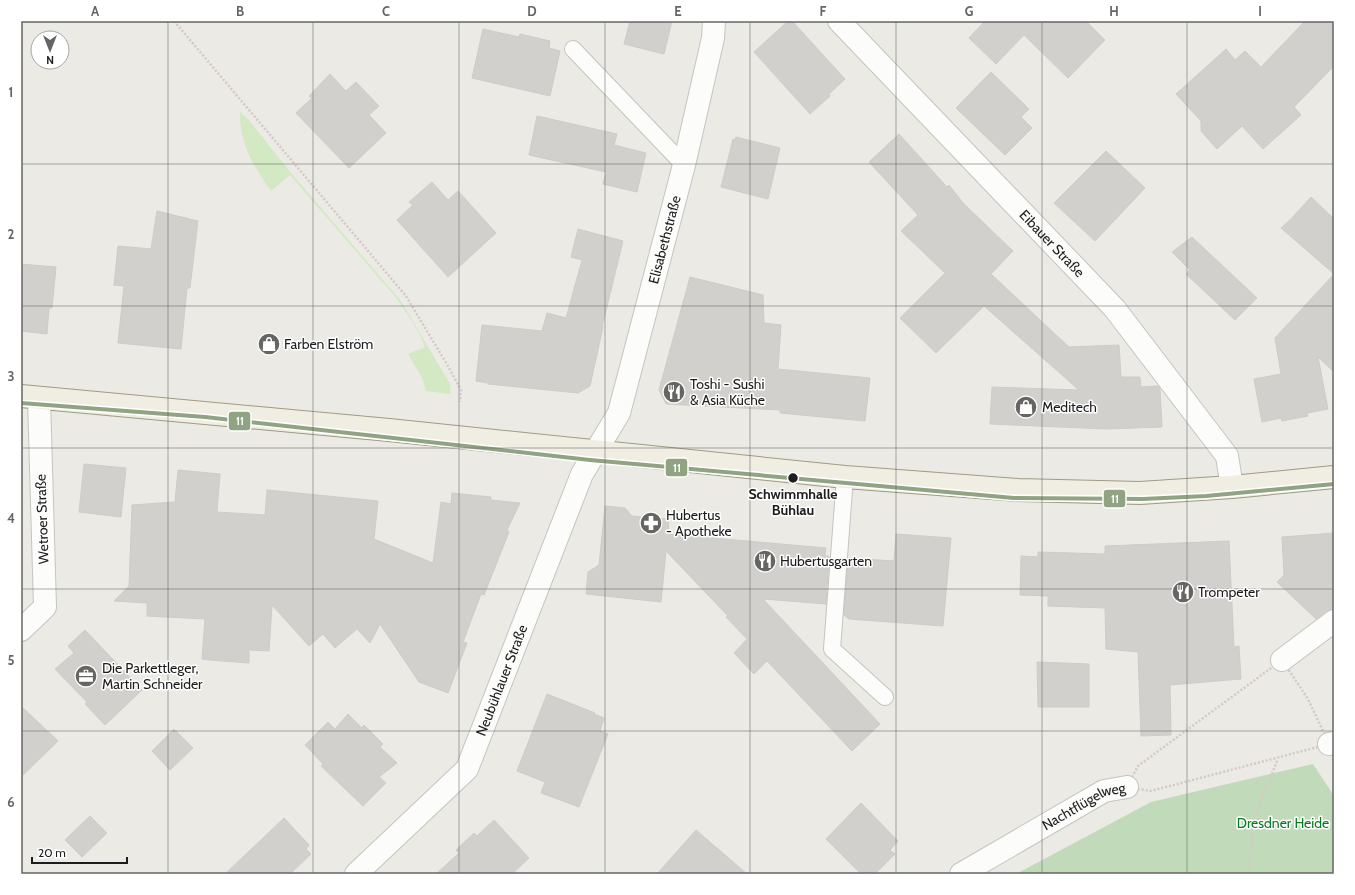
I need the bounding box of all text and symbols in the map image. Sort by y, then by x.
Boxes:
text: A [91,3,100,19]
text: B [236,3,244,19]
text: C [382,3,390,19]
text: D [527,3,537,19]
text: E [674,3,682,19]
text: F [820,3,827,19]
text: G [965,3,974,19]
text: H [1109,3,1119,19]
text: I [1258,3,1262,19]
north arrow [30,30,70,70]
text: N [46,53,54,67]
text: 1 [9,84,13,100]
street label: Elisabethstraße [644,194,685,286]
street label: Eibauer Straße [1016,206,1089,281]
text: 2 [8,226,15,242]
shop icon: Farben Elström [256,331,282,357]
place label: Farben Elström [284,335,373,353]
text: 3 [7,368,15,384]
place label: Toshi - Sushi & Asia Küche [690,375,765,409]
restaurant icon: Toshi - Sushi & Asia Küche [661,379,687,405]
shop icon: Meditech [1013,394,1039,420]
place label: Meditech [1042,398,1097,416]
line badge: 11 [228,411,251,431]
text: 11 [236,414,244,428]
line badge: 11 [665,458,688,477]
text: 11 [673,461,681,475]
marker: Schwimmhalle Bühlau [786,471,800,485]
street label: Wetroer Straße [31,474,53,564]
place label: Schwimmhalle Bühlau [748,485,838,519]
line badge: 11 [1103,489,1126,508]
text: 11 [1111,492,1119,506]
place label: Hubertus - Apotheke [666,506,732,540]
text: 4 [7,510,15,526]
pharmacy icon: Hubertus - Apotheke [638,510,664,536]
restaurant icon: Hubertusgarten [752,548,778,574]
place label: Hubertusgarten [780,552,872,570]
restaurant icon: Trompeter [1170,579,1196,605]
place label: Trompeter [1198,583,1260,601]
street label: Neubühlauer Straße [472,622,531,739]
text: 5 [8,652,15,668]
place label: Die Parkettleger, Martin Schneider [102,659,203,693]
office icon: Die Parkettleger, Martin Schneider [73,663,99,689]
street label: Nachtflügelweg [1039,778,1128,834]
text: 6 [7,794,15,810]
park label: Dresdner Heide [1237,814,1329,832]
scale bar [32,839,127,865]
text: 20 m [38,845,66,860]

